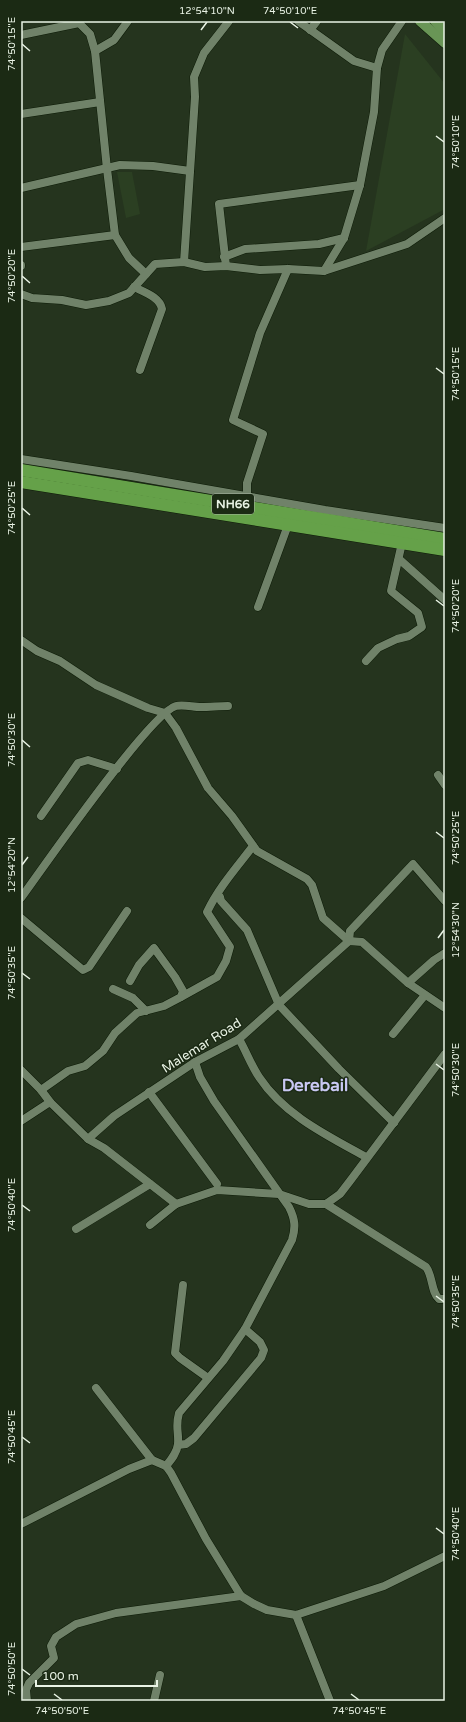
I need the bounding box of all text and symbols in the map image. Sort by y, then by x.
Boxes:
text: 12°54'10"N [179,5,235,17]
text: 74°50'10"E [263,5,317,17]
text: 74°50'15"E [6,17,18,71]
text: 74°50'10"E [450,115,462,169]
text: 74°50'20"E [6,249,18,303]
text: 74°50'15"E [450,347,462,401]
text: 74°50'25"E [6,481,18,535]
road number: NH66 [212,494,254,514]
text: 74°50'20"E [450,579,462,633]
text: 74°50'30"E [6,713,18,767]
text: 74°50'25"E [450,811,462,865]
text: 12°54'20"N [6,837,18,893]
text: 12°54'30"N [450,902,462,958]
text: 74°50'35"E [6,946,18,1000]
street label: Malemar Road [159,1015,244,1077]
text: 74°50'30"E [450,1043,462,1097]
district label: Derebail [282,1075,348,1096]
text: 74°50'40"E [6,1178,18,1232]
text: 74°50'35"E [450,1275,462,1329]
text: 74°50'45"E [6,1410,18,1464]
text: 74°50'40"E [450,1507,462,1561]
text: 74°50'50"E [6,1642,18,1696]
scale bar [36,1662,157,1688]
text: 100 m [42,1669,79,1683]
text: 74°50'50"E [35,1705,89,1717]
text: 74°50'45"E [332,1705,386,1717]

